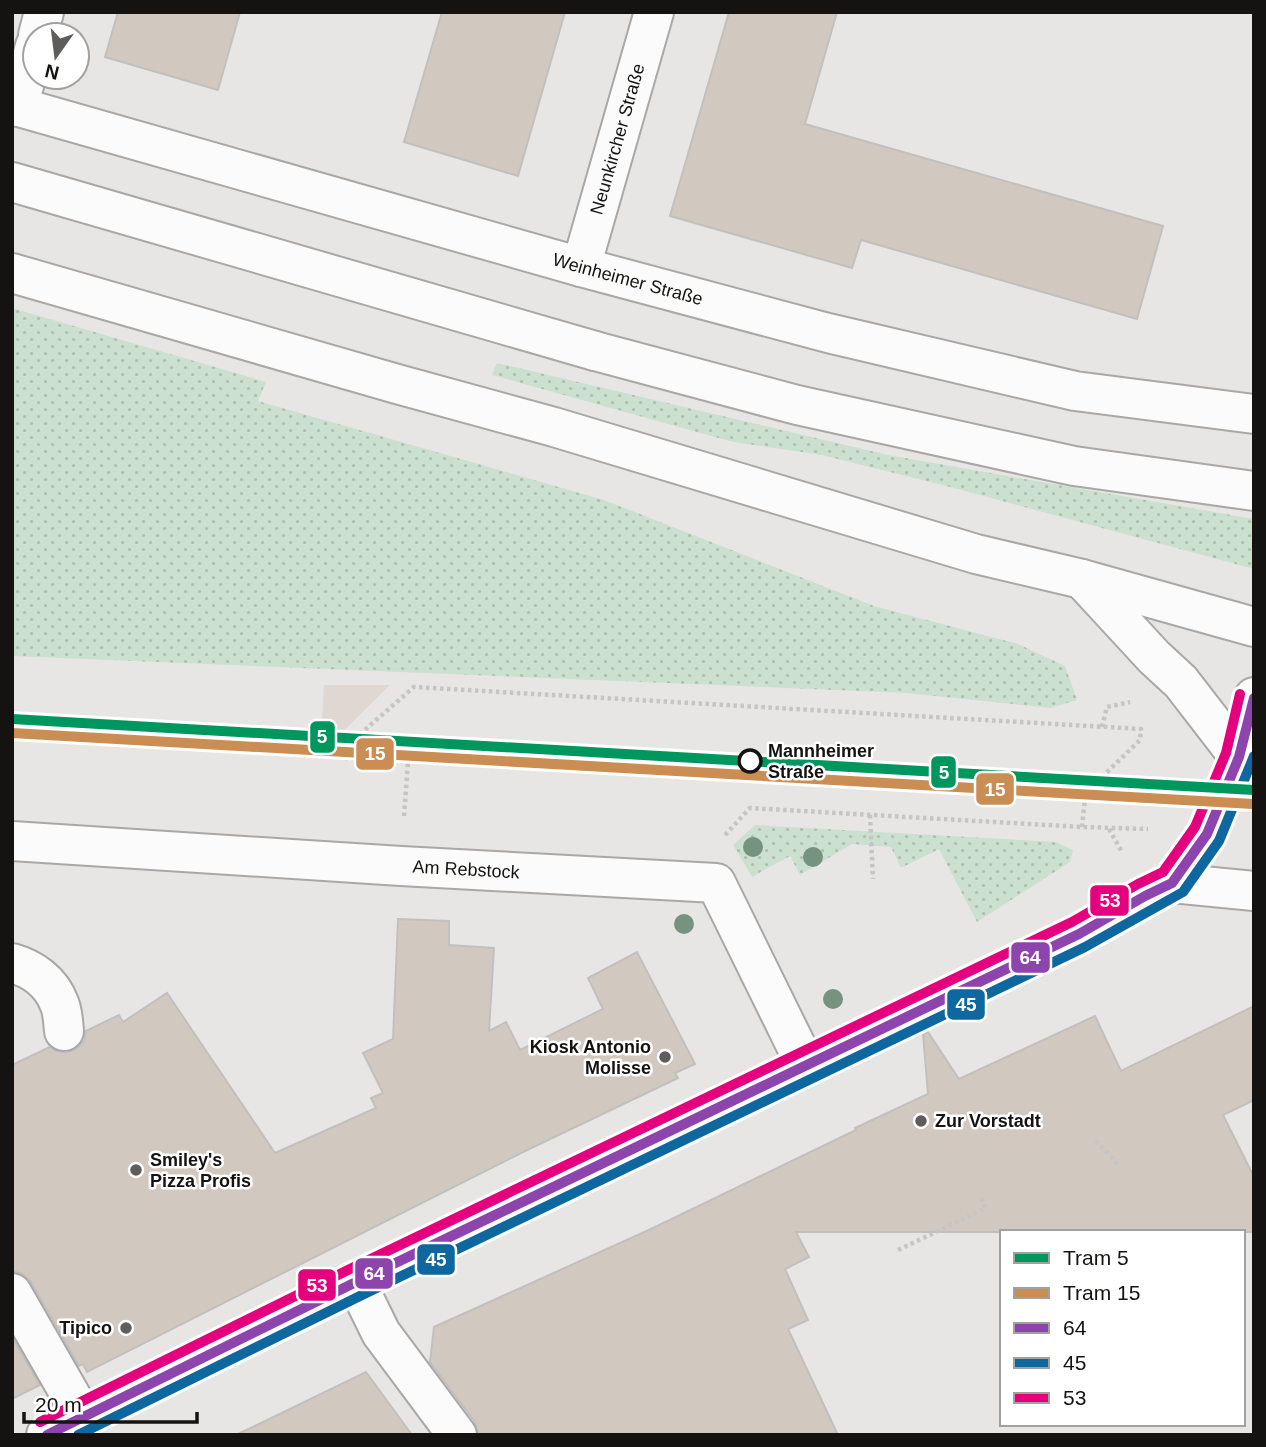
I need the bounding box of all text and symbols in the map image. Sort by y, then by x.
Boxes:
north arrow [21,21,91,91]
text: N [43,60,61,84]
street label: Neunkircher Straße [587,61,649,217]
street label: Weinheimer Straße [550,249,705,309]
line badge: 5 [309,720,336,754]
text: 5 [317,726,328,747]
line badge: 15 [355,737,395,771]
place label: Mannheimer Straße [768,741,874,782]
text: 15 [364,743,386,764]
marker: Mannheimer Straße [738,749,762,773]
line badge: 5 [930,755,957,789]
text: 5 [939,762,950,783]
line badge: 15 [975,772,1015,806]
text: 15 [984,779,1006,800]
street label: Am Rebstock [412,857,521,882]
line badge: 53 [1089,884,1130,917]
text: 53 [1099,890,1121,911]
line badge: 64 [1010,941,1051,974]
text: 64 [1019,947,1041,968]
line badge: 45 [946,988,986,1021]
text: 45 [955,994,977,1015]
place label: Kiosk Antonio Molisse [530,1037,651,1078]
marker: Kiosk Antonio Molisse [657,1049,673,1065]
place label: Zur Vorstadt [935,1111,1041,1131]
marker: Zur Vorstadt [913,1113,929,1129]
place label: Smiley's Pizza Profis [150,1150,251,1191]
marker: Smiley's Pizza Profis [128,1162,144,1178]
legend [1000,1230,1245,1426]
line badge: 45 [416,1243,456,1276]
text: Tram 5 [1063,1246,1129,1269]
text: 45 [425,1249,447,1270]
line badge: 64 [354,1257,394,1290]
text: 64 [363,1263,385,1284]
line badge: 53 [297,1268,337,1302]
text: 53 [306,1275,328,1296]
text: Tram 15 [1063,1281,1140,1304]
text: 64 [1063,1316,1087,1339]
place label: Tipico [59,1318,112,1338]
marker: Tipico [118,1320,134,1336]
text: 45 [1063,1351,1086,1374]
scale bar [24,1380,198,1424]
text: 53 [1063,1386,1086,1409]
text: 20 m [35,1393,82,1416]

